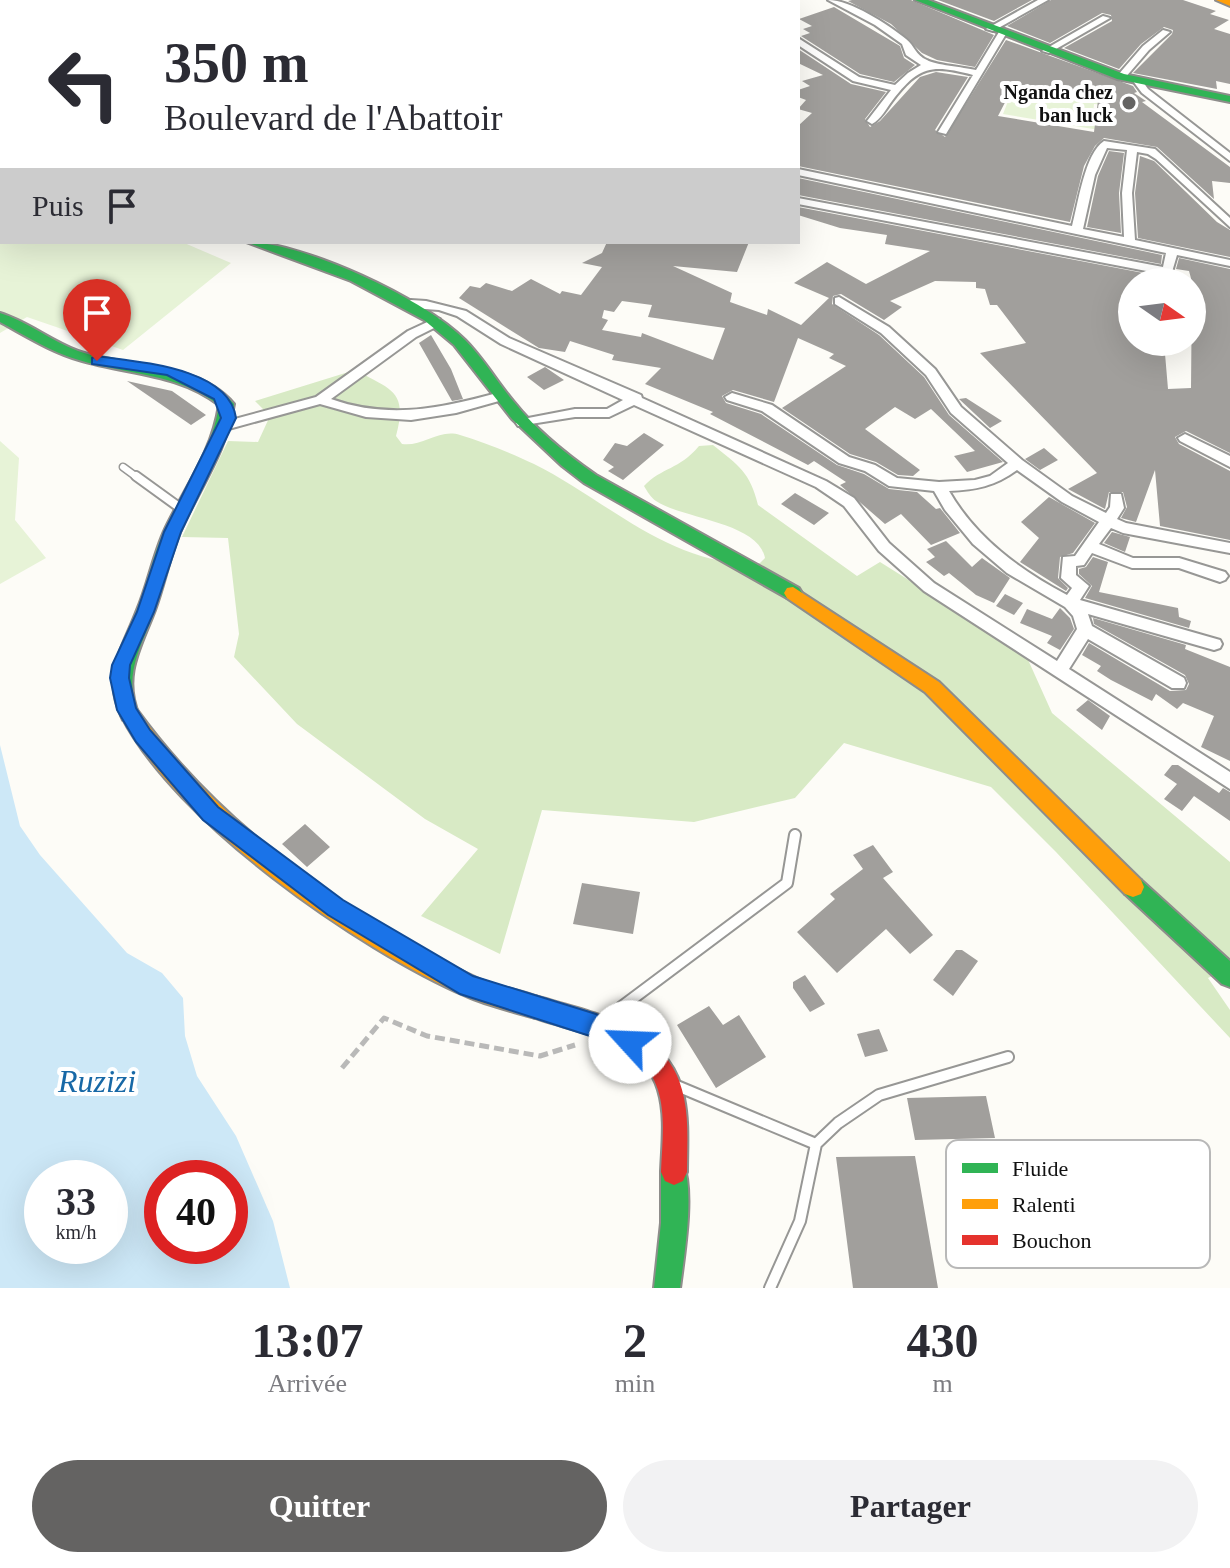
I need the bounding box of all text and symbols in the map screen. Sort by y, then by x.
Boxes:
icon: left [32,32,136,136]
text: 350 m [164,32,309,94]
place label: Nganda chez ban luck [1004,81,1114,126]
marker: Nganda chez ban luck [1120,94,1138,112]
text: Boulevard de l'Abattoir [164,98,502,138]
icon: arrive [100,184,144,228]
text: Puis [32,189,84,222]
north arrow [1118,268,1206,356]
map controls [1118,268,1206,356]
pin [63,279,131,361]
icon: arrive [75,291,119,335]
position arrow [588,1000,672,1084]
water label: Ruzizi [57,1063,136,1099]
legend [946,1140,1210,1268]
text: Fluide [1012,1156,1068,1181]
speed limit sign: 40 [144,1160,248,1264]
text: 33 [56,1179,96,1224]
text: Ralenti [1012,1192,1076,1217]
text: km/h [55,1221,97,1243]
text: Bouchon [1012,1228,1091,1253]
text: 13:07 [251,1314,363,1367]
text: 2 [623,1314,647,1367]
text: 430 [907,1314,979,1367]
text: Arrivée [268,1369,347,1398]
text: min [615,1369,655,1398]
text: m [932,1369,953,1398]
button: Quitter [32,1460,607,1552]
button: Partager [623,1460,1198,1552]

